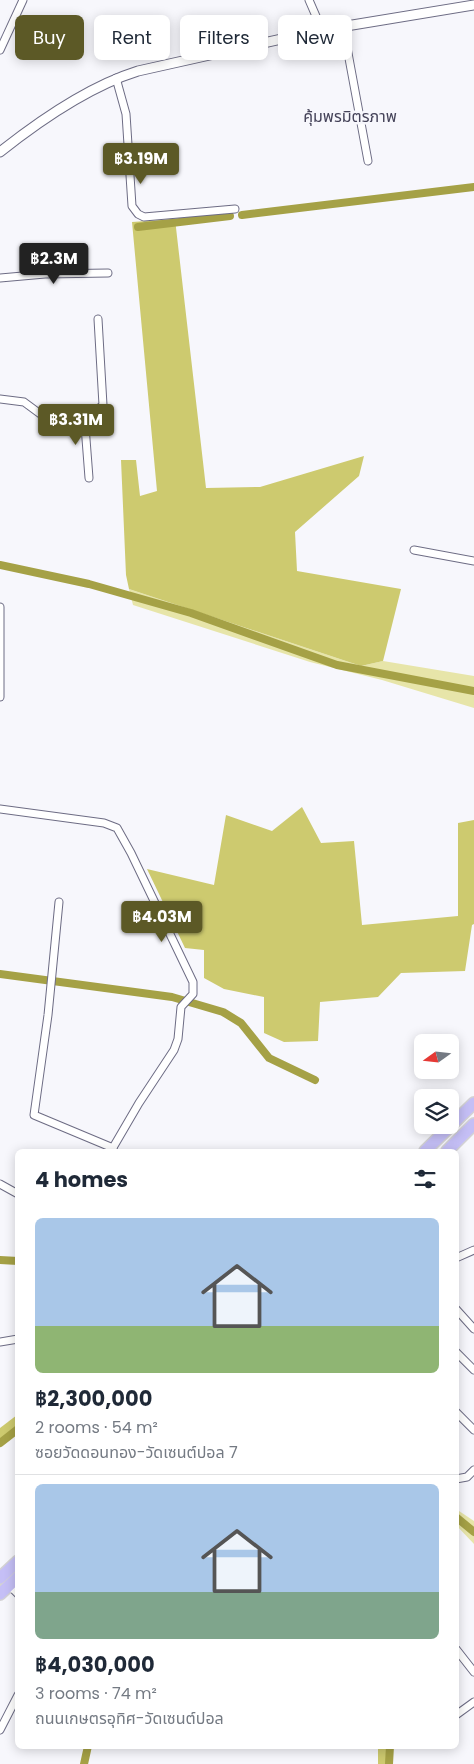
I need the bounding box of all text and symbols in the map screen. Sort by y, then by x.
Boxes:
chip: Buy [15,15,84,60]
chip: Rent [94,15,170,60]
chip: Filters [180,15,268,60]
chip: New [278,15,352,60]
district label: คุ้มพรมิตรภาพ [303,105,397,128]
pin: ฿3.19M [100,142,182,185]
text: ฿3.19M [114,147,168,170]
pin: ฿2.3M [19,242,89,285]
text: ฿2.3M [30,247,78,270]
pin: ฿3.31M [35,404,117,446]
text: ฿3.31M [49,408,103,431]
pin: ฿4.03M [121,900,203,943]
text: ฿4.03M [132,905,192,928]
north arrow [414,1034,459,1079]
map controls [414,1034,459,1134]
button: layers [414,1089,459,1134]
text: 4 homes [35,1165,128,1194]
icon: filters [411,1165,439,1193]
icon: home [192,1251,282,1341]
text: ฿2,300,000 [35,1384,152,1413]
text: 2 rooms · 54 m² [35,1416,158,1439]
text: ซอยวัดดอนทอง-วัดเซนต์ปอล 7 [35,1441,238,1464]
icon: home [192,1516,282,1606]
text: ฿4,030,000 [35,1650,155,1679]
text: 3 rooms · 74 m² [35,1682,157,1705]
text: ถนนเกษตรอุทิศ-วัดเซนต์ปอล [35,1707,224,1730]

